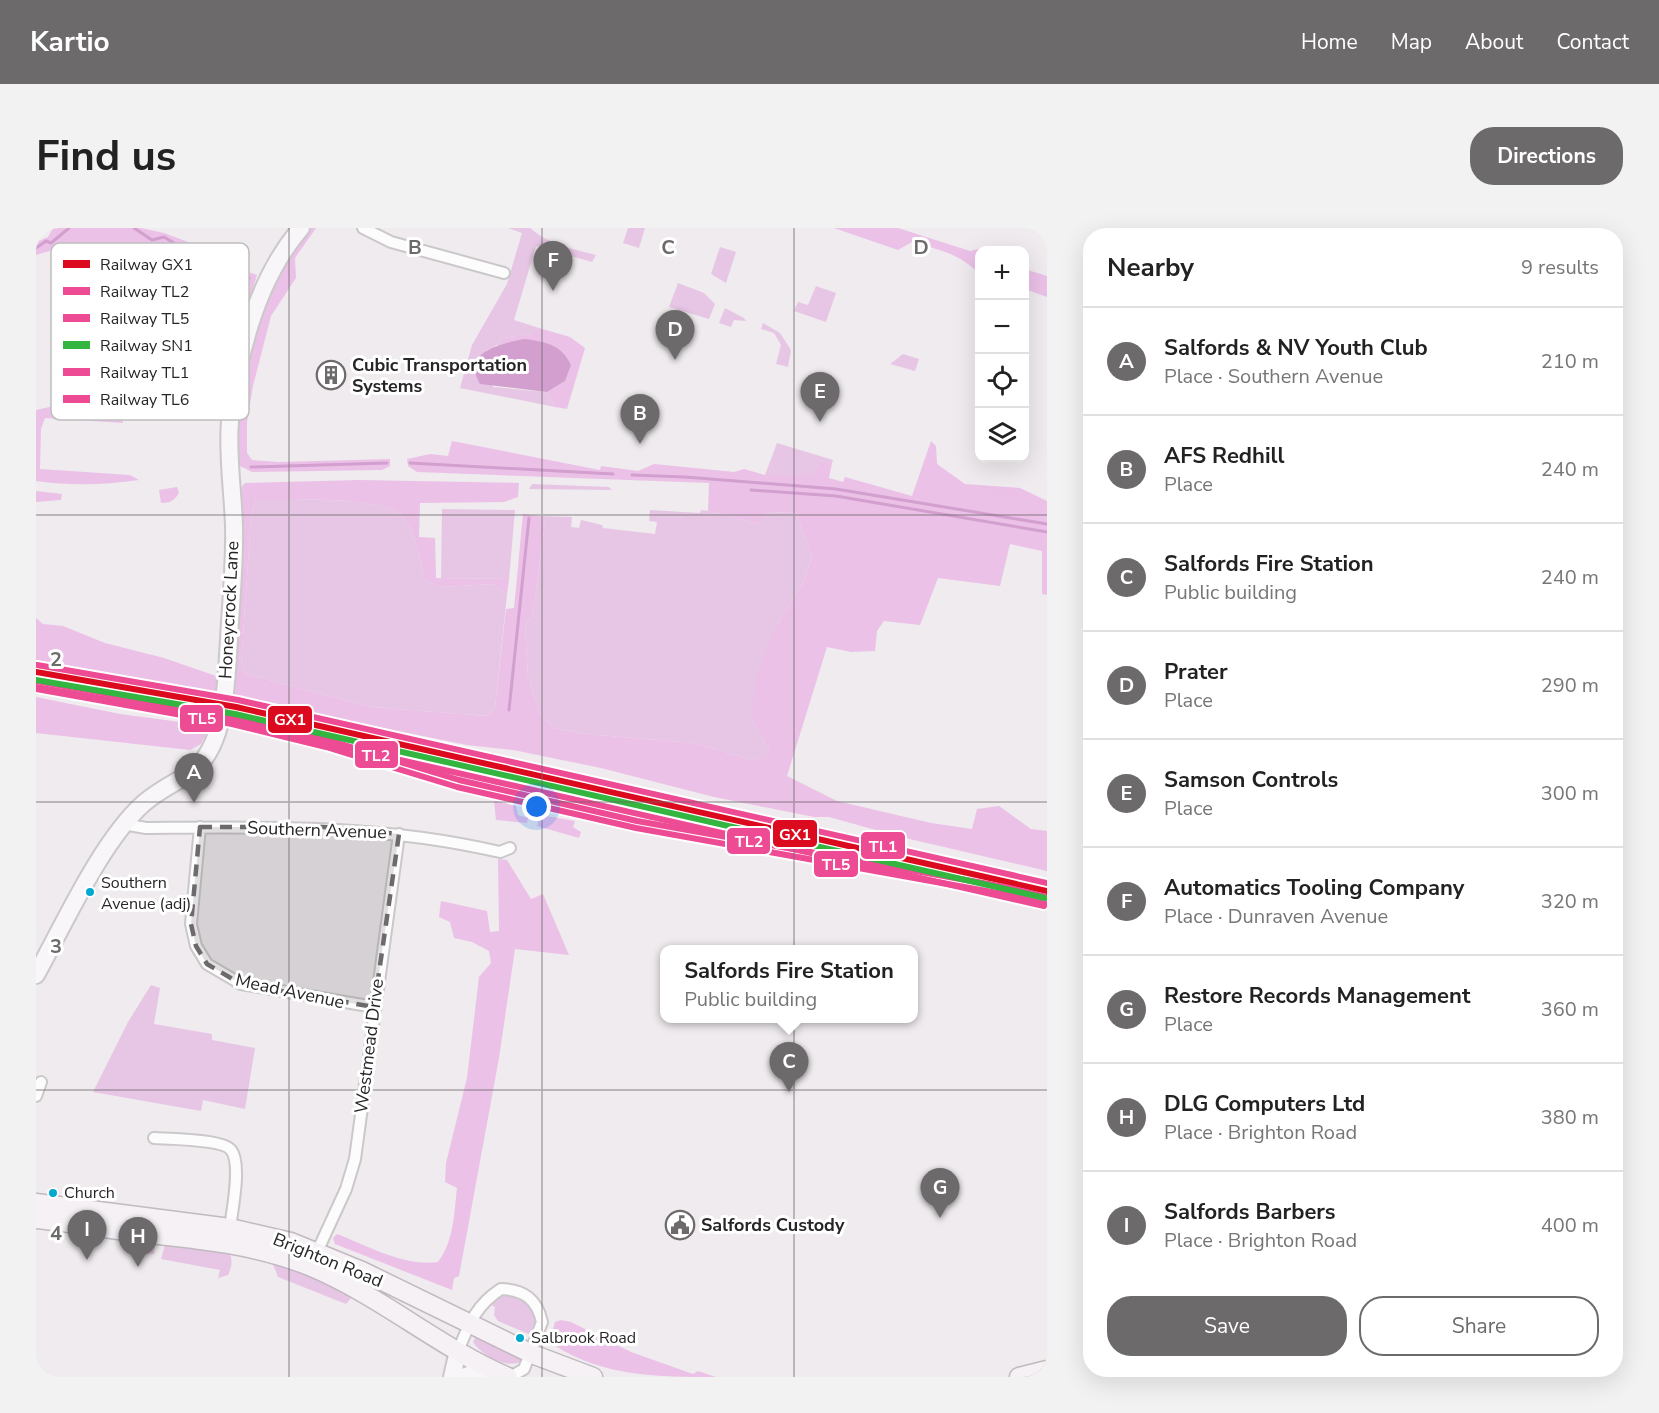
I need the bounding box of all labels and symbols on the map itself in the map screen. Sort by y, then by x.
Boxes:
text: B [408,234,422,261]
text: C [661,234,675,261]
text: D [913,234,929,261]
pin: F [534,242,572,291]
legend [51,243,249,420]
text: Railway GX1 [100,254,193,276]
text: Railway TL2 [100,281,189,303]
text: Railway TL5 [100,308,189,330]
pin: D [656,310,694,360]
text: Railway SN1 [100,335,193,357]
place label: Cubic Transportation Systems [352,353,527,398]
building icon: Cubic Transportation Systems [315,359,347,391]
text: Railway TL1 [100,362,189,384]
pin: E [800,372,840,422]
text: Railway TL6 [100,389,189,411]
pin: B [620,394,660,444]
street label: Honeycrock Lane [213,540,245,680]
text: 2 [50,646,62,673]
line badge: TL5 [179,704,224,733]
line badge: GX1 [267,705,313,734]
text: TL5 [188,708,216,730]
text: GX1 [274,709,306,731]
line badge: TL2 [354,740,399,769]
text: TL2 [362,745,390,767]
pin: A [174,754,214,803]
your location [522,792,551,821]
street label: Southern Avenue [247,816,387,844]
line badge: GX1 [772,819,818,848]
text: GX1 [779,824,811,846]
line badge: TL2 [726,827,771,855]
text: TL2 [735,831,763,853]
line badge: TL1 [860,831,906,860]
text: TL1 [869,836,897,858]
line badge: TL5 [813,850,859,878]
text: TL5 [822,854,850,876]
place label: Southern Avenue (adj) [101,872,191,915]
marker: Southern Avenue (adj) [84,886,96,898]
text: 3 [50,933,62,960]
street label: Mead Avenue [233,968,347,1014]
street label: Westmead Drive [349,977,389,1115]
pin: C [770,1042,808,1092]
pin: G [920,1168,960,1218]
place label: Church [64,1182,115,1204]
marker: Church [47,1187,59,1199]
public building icon: Salfords Custody [664,1209,696,1241]
pin: I [68,1210,106,1260]
place label: Salfords Custody [701,1213,845,1237]
pin: H [118,1218,158,1267]
text: 4 [50,1220,62,1247]
street label: Brighton Road [269,1227,387,1293]
place label: Salbrook Road [531,1327,636,1349]
marker: Salbrook Road [514,1332,526,1344]

